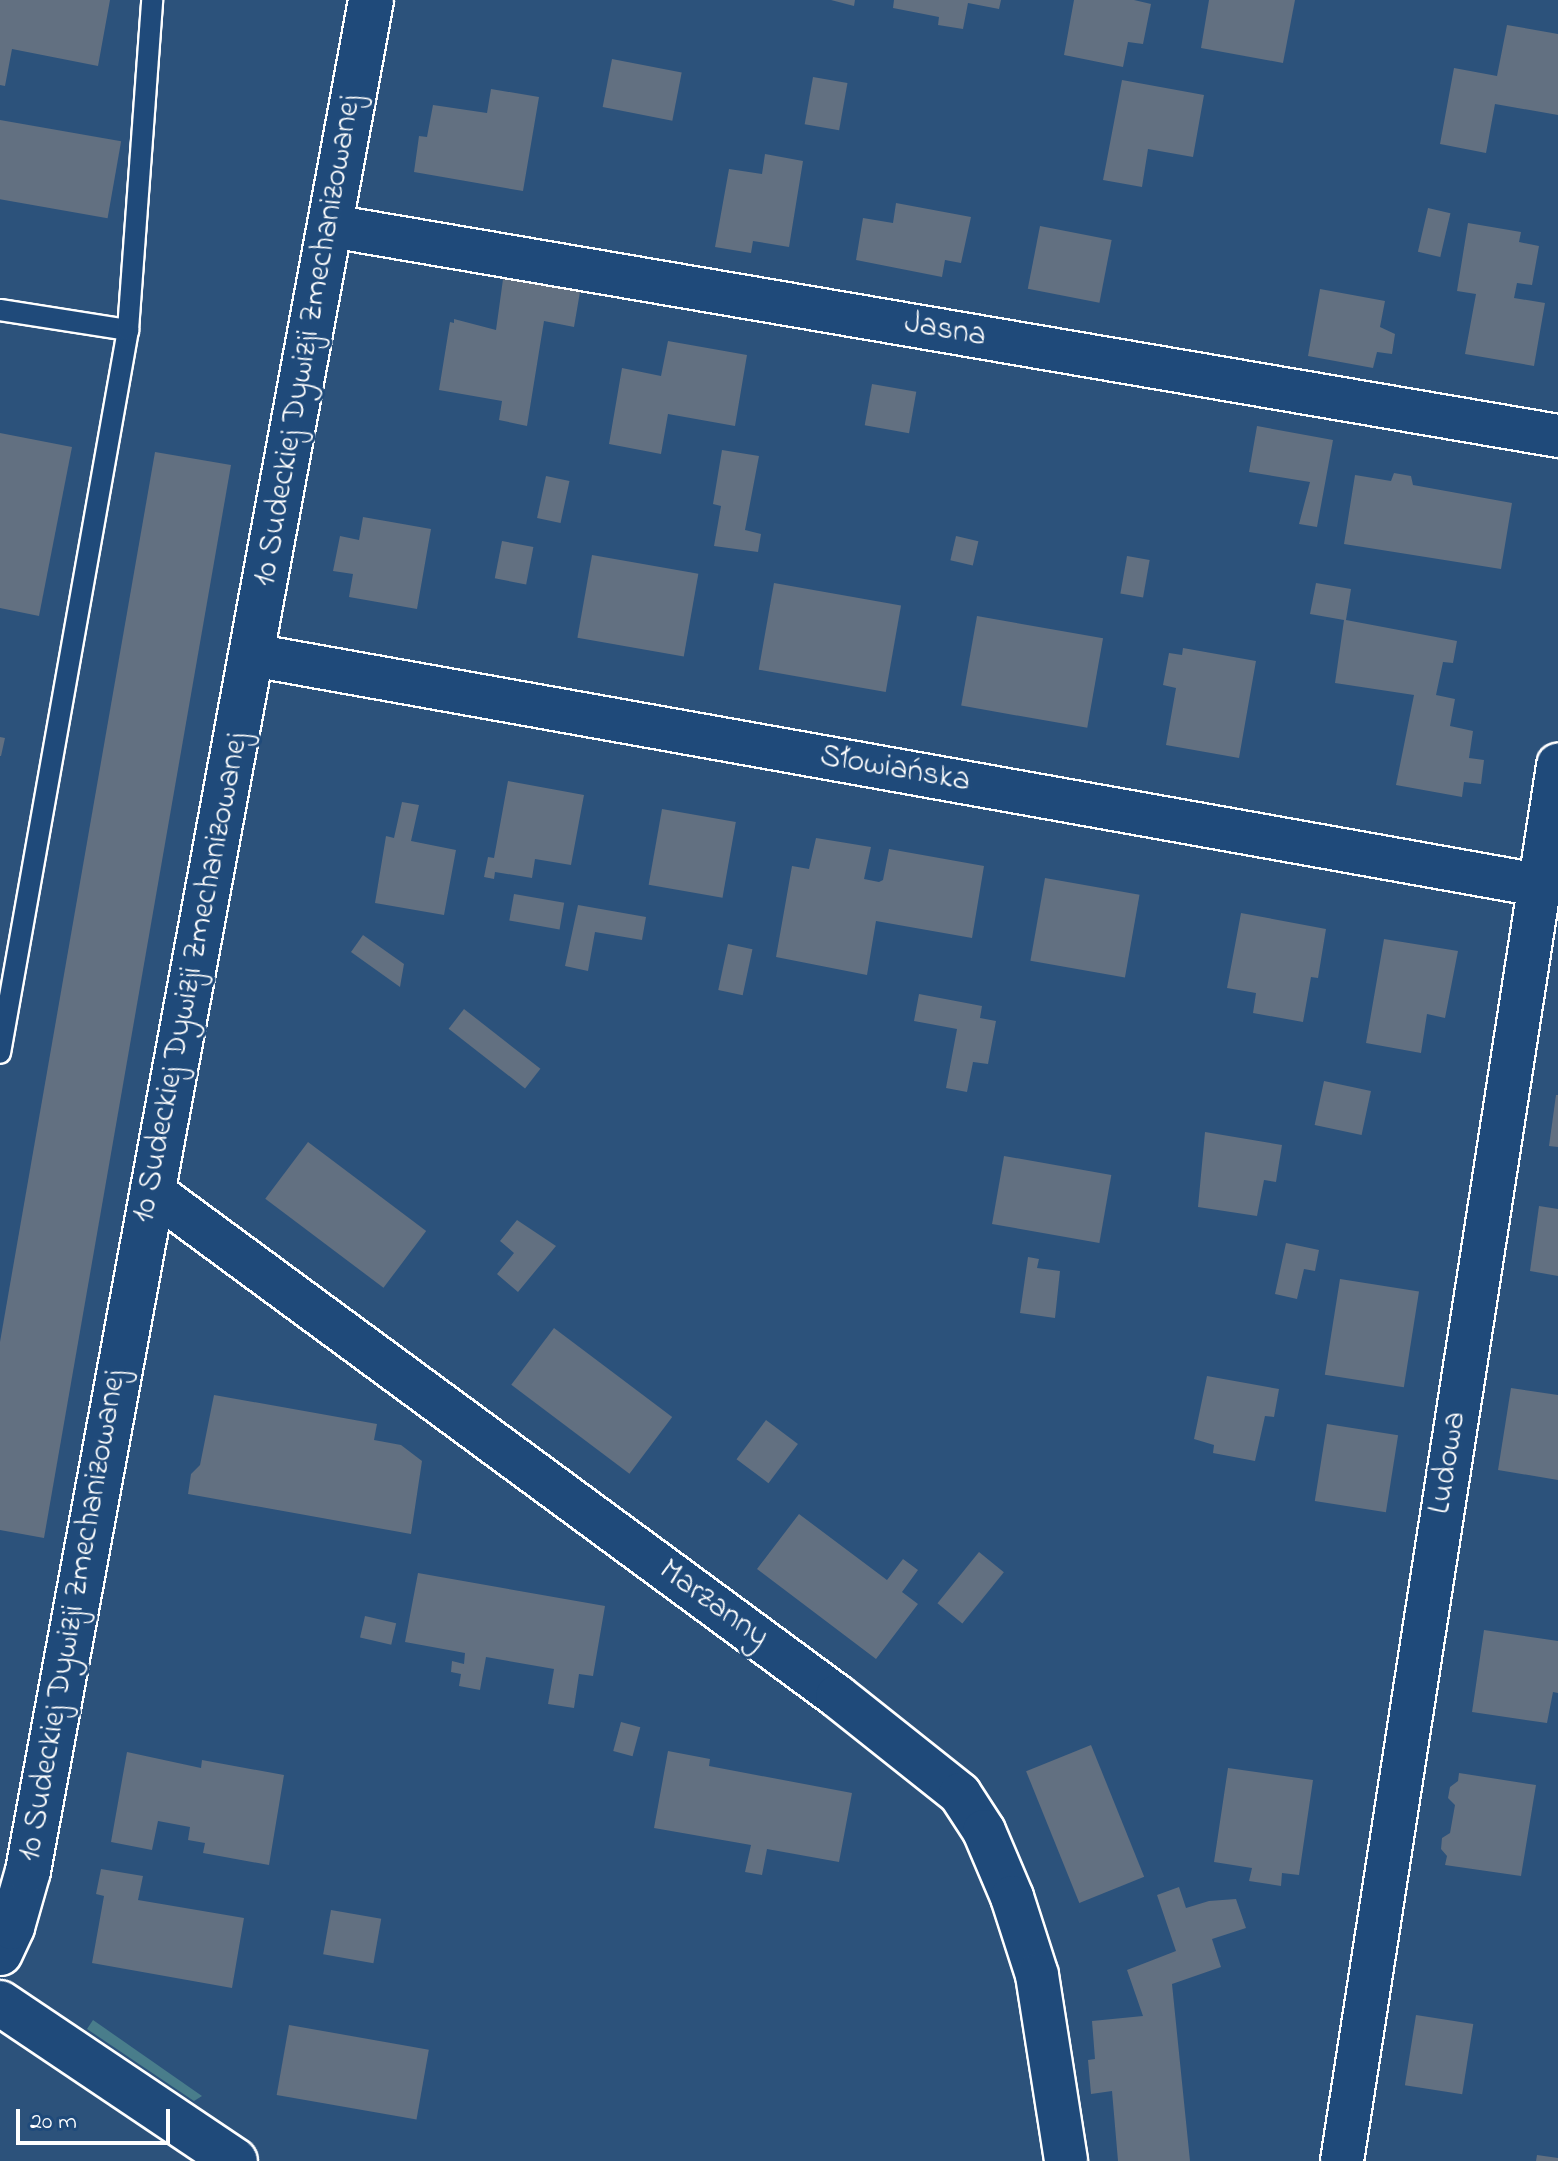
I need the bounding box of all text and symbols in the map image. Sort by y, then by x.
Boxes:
street label: 10 Sudeckiej Dywizji Zmechanizowanej [247,93,371,589]
street label: Jasna [901,305,989,357]
street label: 10 Sudeckiej Dywizji Zmechanizowanej [126,730,258,1226]
street label: Słowiańska [817,738,973,802]
street label: 10 Sudeckiej Dywizji Zmechanizowanej [12,1368,136,1864]
street label: Ludowa [1422,1409,1476,1517]
street label: Marzanny [650,1552,776,1658]
scale bar [20,2093,174,2143]
text: 20 m [30,2105,77,2140]

